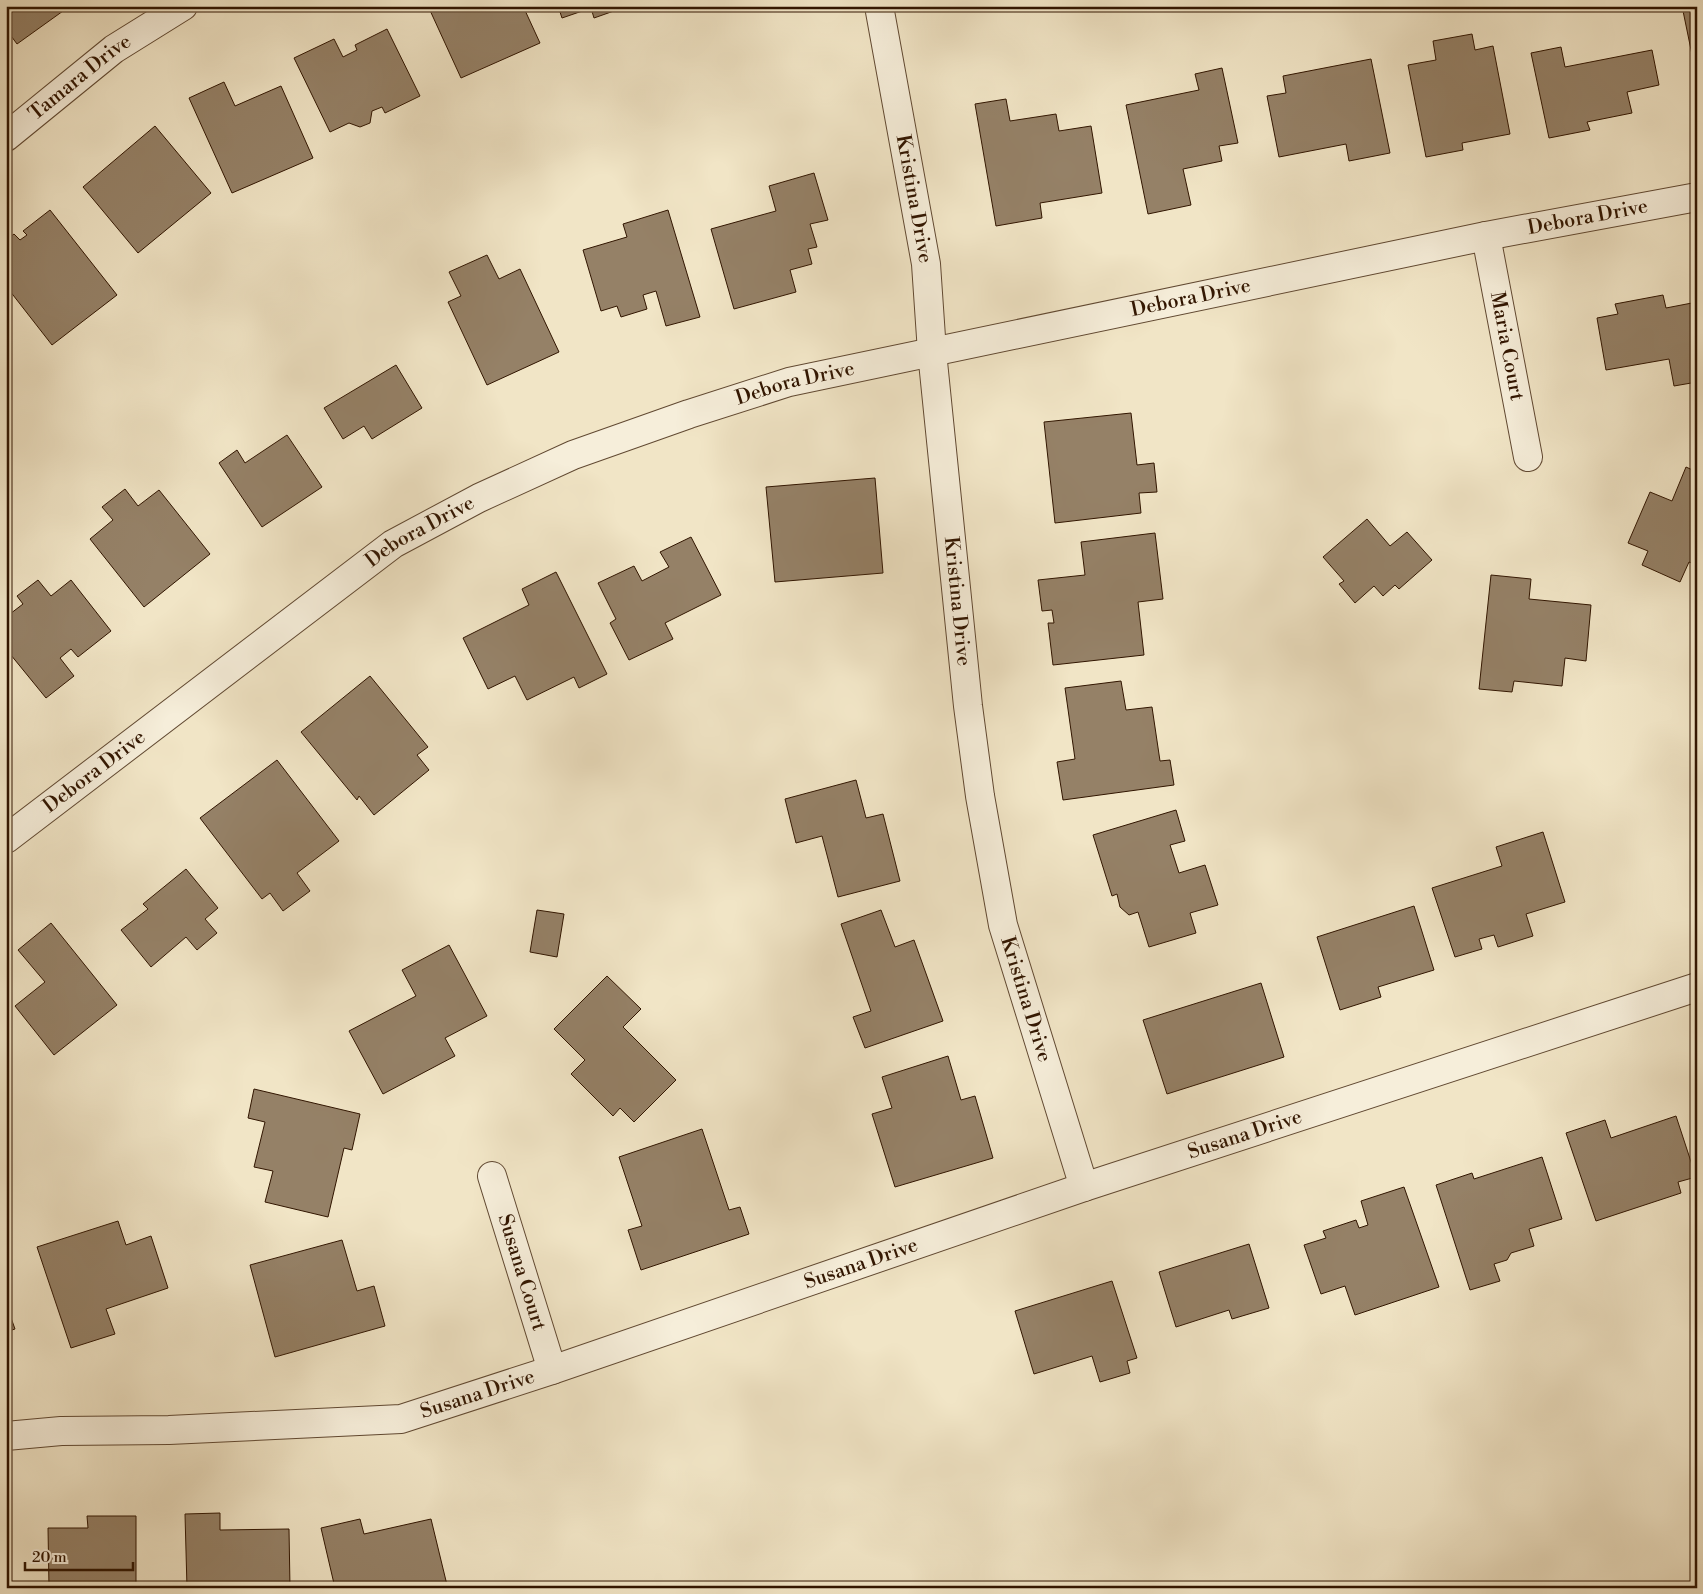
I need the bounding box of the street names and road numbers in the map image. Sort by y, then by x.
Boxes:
street label: Tamara Drive [24,29,136,126]
street label: Kristina Drive [890,133,938,265]
street label: Debora Drive [1525,194,1650,241]
street label: Debora Drive [1128,273,1253,323]
street label: Maria Court [1484,289,1529,403]
street label: Debora Drive [732,356,857,411]
street label: Debora Drive [360,490,479,573]
street label: Kristina Drive [938,535,976,667]
street label: Debora Drive [38,725,150,819]
street label: Kristina Drive [995,934,1057,1065]
street label: Susana Drive [1184,1104,1305,1165]
street label: Susana Court [492,1211,552,1334]
street label: Susana Drive [801,1233,921,1295]
street label: Susana Drive [417,1364,538,1424]

